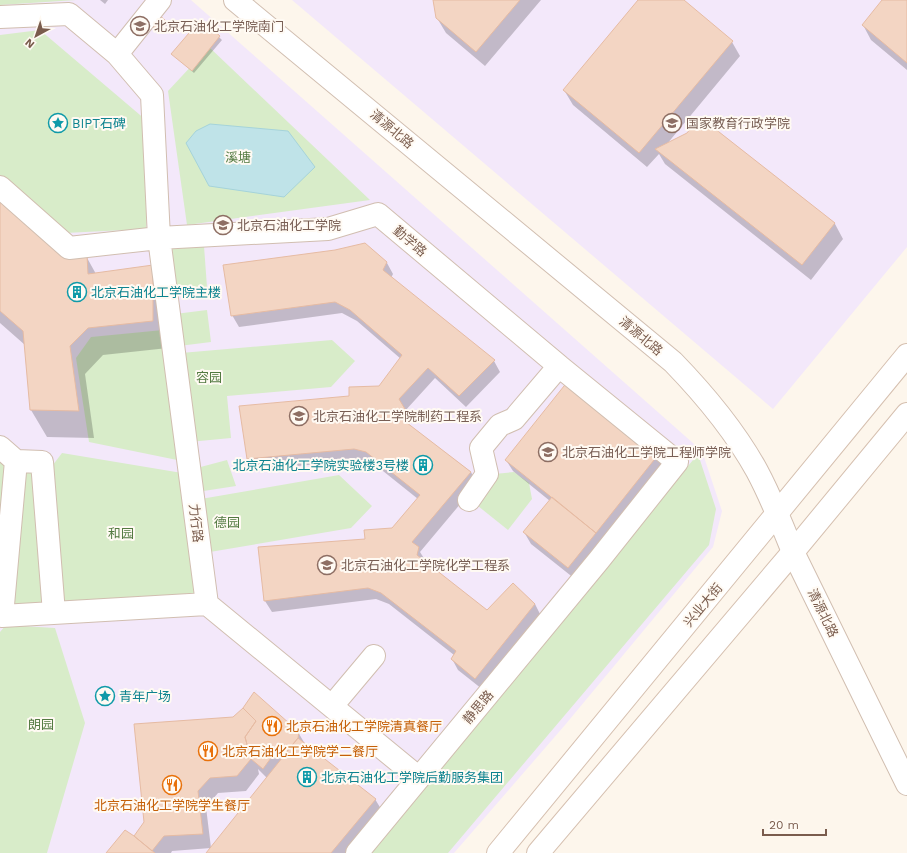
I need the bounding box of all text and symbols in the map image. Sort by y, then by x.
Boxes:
school or university icon: 北京石油化工学院南门 [129,15,151,37]
north arrow [16,16,56,56]
place label: 北京石油化工学院南门 [154,19,284,34]
text: N [23,36,37,51]
street label: 清源北路 [367,107,417,151]
place icon: BIPT石碑 [47,112,69,134]
school or university icon: 国家教育行政学院 [661,112,683,134]
place label: BIPT石碑 [72,116,126,131]
place label: 国家教育行政学院 [686,116,790,131]
park label: 溪塘 [225,150,251,165]
school or university icon: 北京石油化工学院 [212,214,234,236]
place label: 北京石油化工学院 [237,218,341,233]
street label: 勤学路 [390,223,430,259]
building icon: 北京石油化工学院主楼 [66,281,88,303]
place label: 北京石油化工学院主楼 [91,285,221,300]
street label: 清源北路 [616,314,666,358]
park label: 容园 [196,370,222,385]
school or university icon: 北京石油化工学院制药工程系 [288,405,310,427]
place label: 北京石油化工学院制药工程系 [313,409,482,424]
school or university icon: 北京石油化工学院工程师学院 [537,441,559,463]
place label: 北京石油化工学院工程师学院 [562,445,731,460]
building icon: 北京石油化工学院实验楼3号楼 [412,454,434,476]
place label: 北京石油化工学院实验楼3号楼 [232,458,409,473]
street label: 力行路 [186,503,206,543]
park label: 德园 [214,515,240,530]
park label: 和园 [108,526,134,541]
school or university icon: 北京石油化工学院化学工程系 [316,554,338,576]
place label: 北京石油化工学院化学工程系 [341,558,510,573]
street label: 兴业大街 [681,580,725,630]
street label: 清源北路 [805,586,841,640]
place icon: 青年广场 [94,685,116,707]
street label: 静思路 [460,687,496,727]
place label: 青年广场 [119,689,171,704]
restaurant icon: 北京石油化工学院清真餐厅 [261,715,283,737]
park label: 朗园 [28,717,54,732]
place label: 北京石油化工学院清真餐厅 [286,719,442,734]
restaurant icon: 北京石油化工学院学二餐厅 [197,740,219,762]
place label: 北京石油化工学院学二餐厅 [222,744,378,759]
building icon: 北京石油化工学院后勤服务集团 [296,766,318,788]
place label: 北京石油化工学院后勤服务集团 [321,770,503,785]
restaurant icon: 北京石油化工学院学生餐厅 [161,774,183,796]
place label: 北京石油化工学院学生餐厅 [94,798,250,813]
scale bar [763,811,826,837]
text: 20 m [769,818,799,832]

